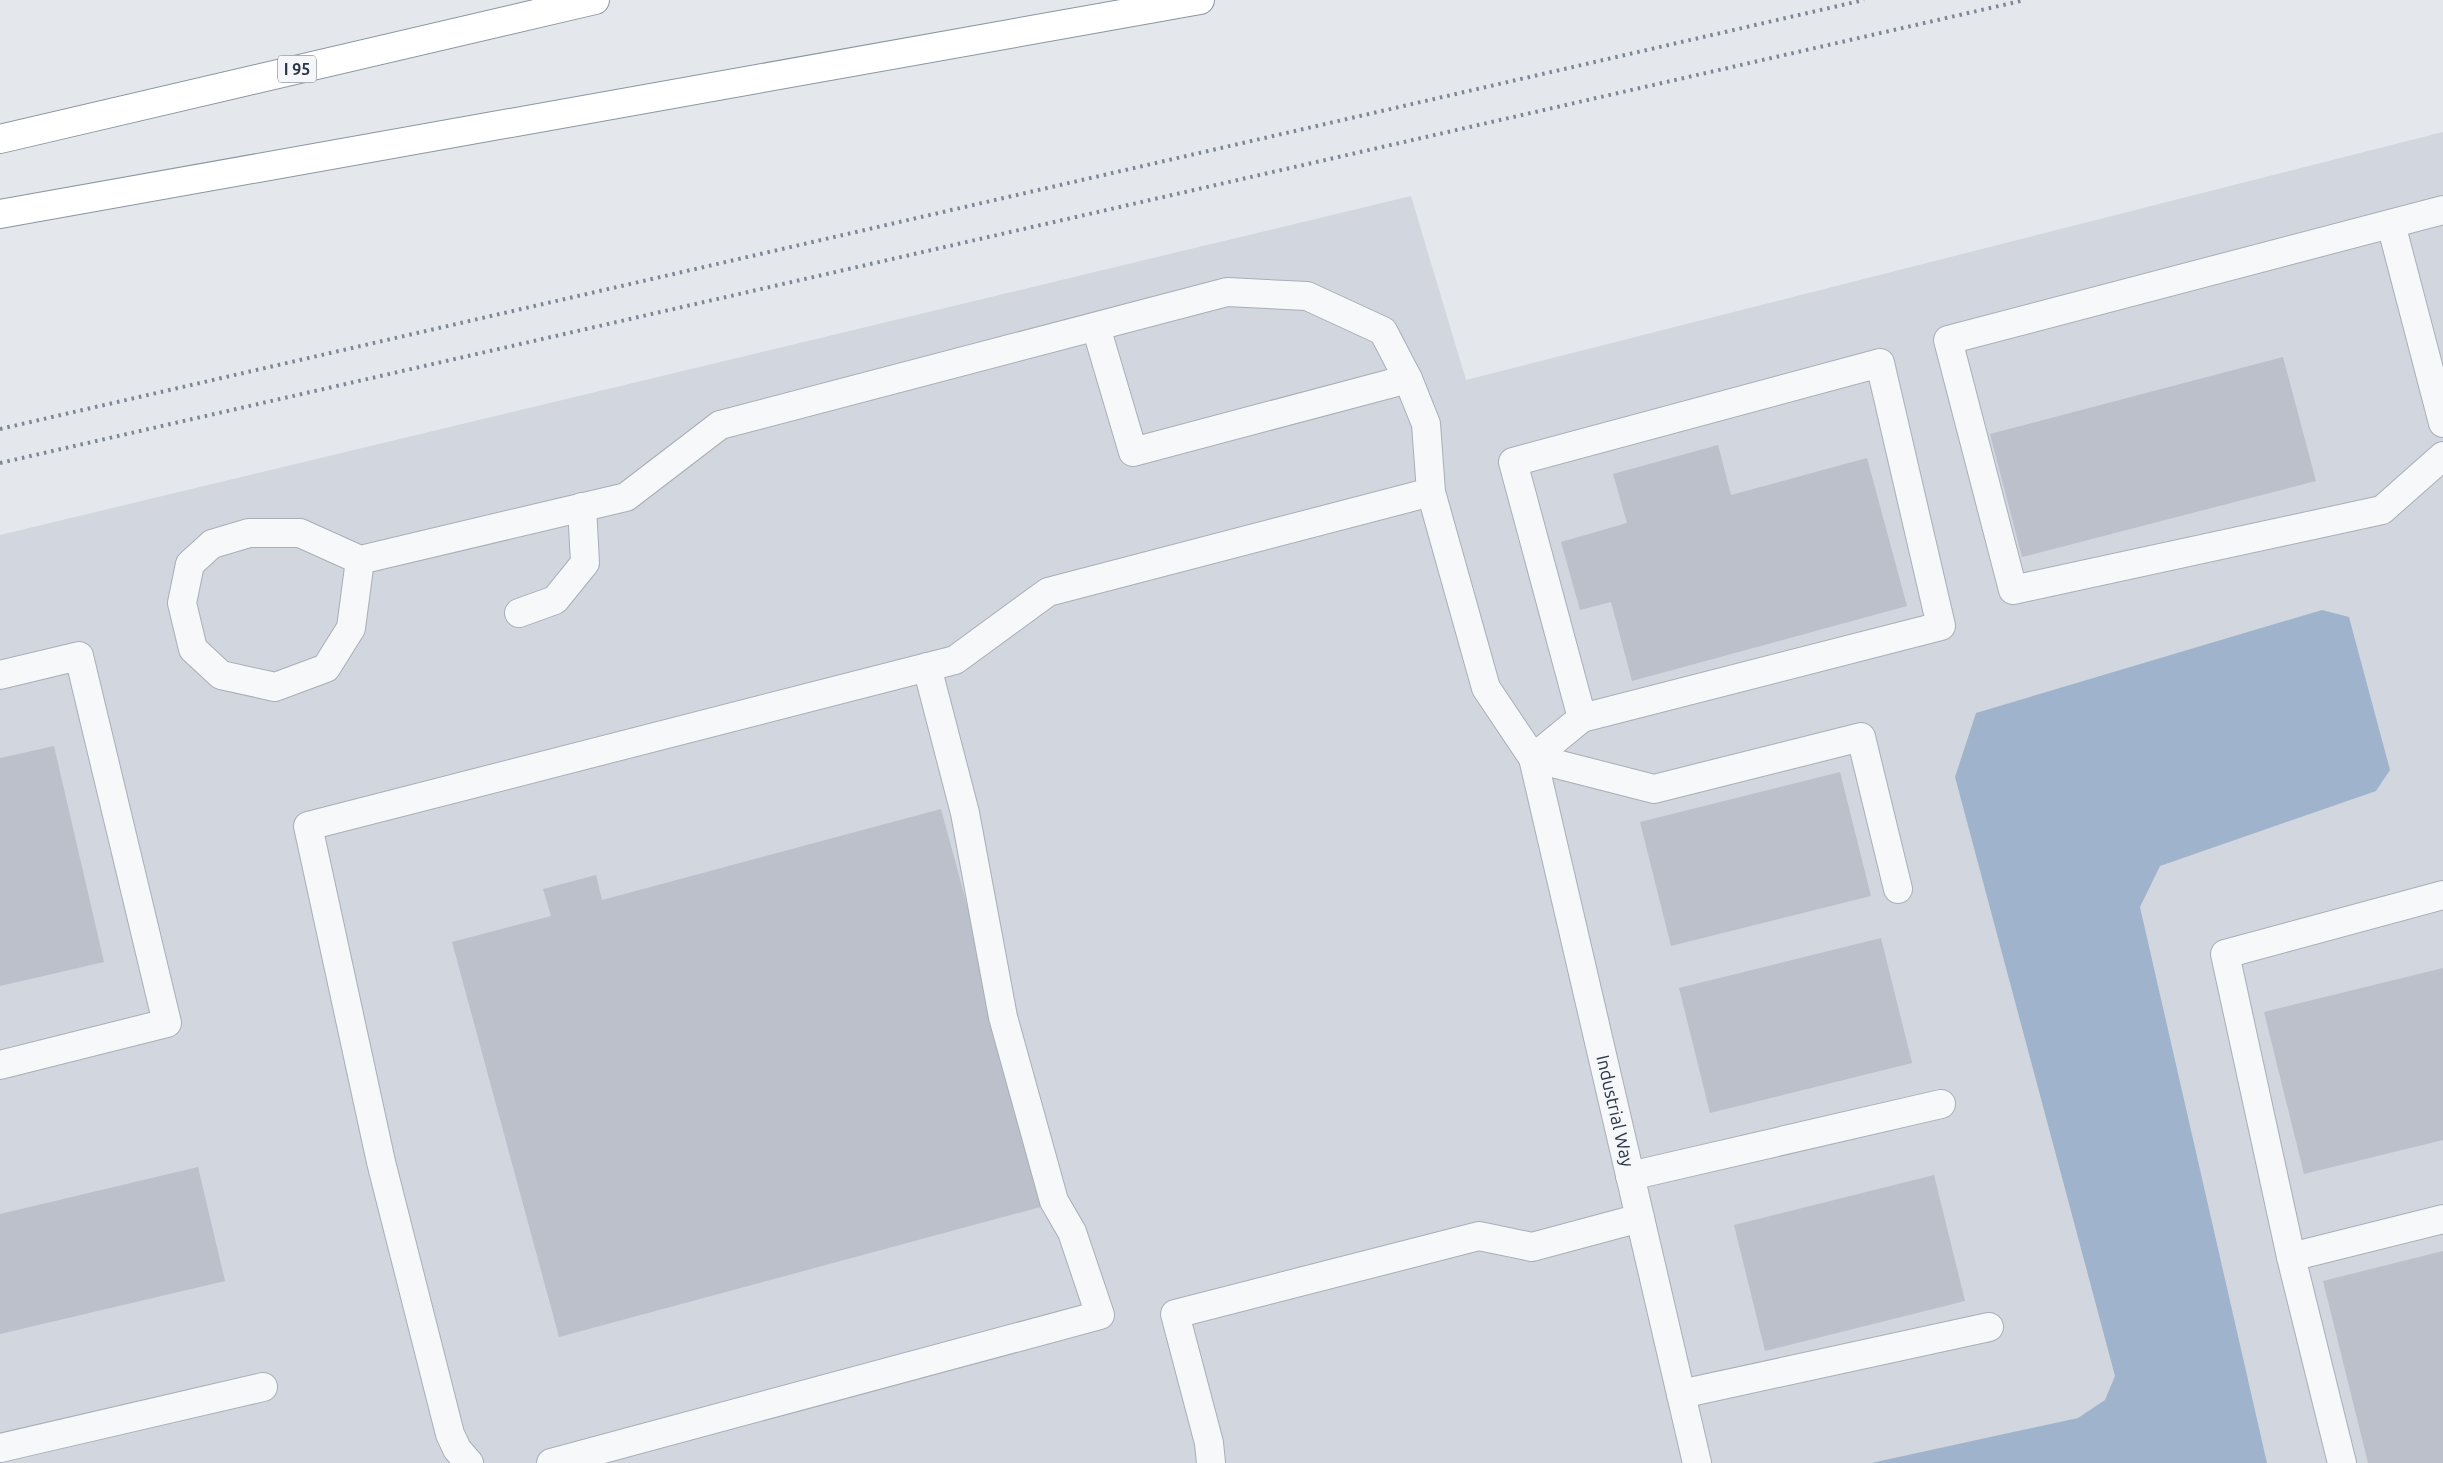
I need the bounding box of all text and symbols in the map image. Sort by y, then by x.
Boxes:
road number: I 95 [278,56,316,82]
street label: Industrial Way [1593,1053,1639,1169]

